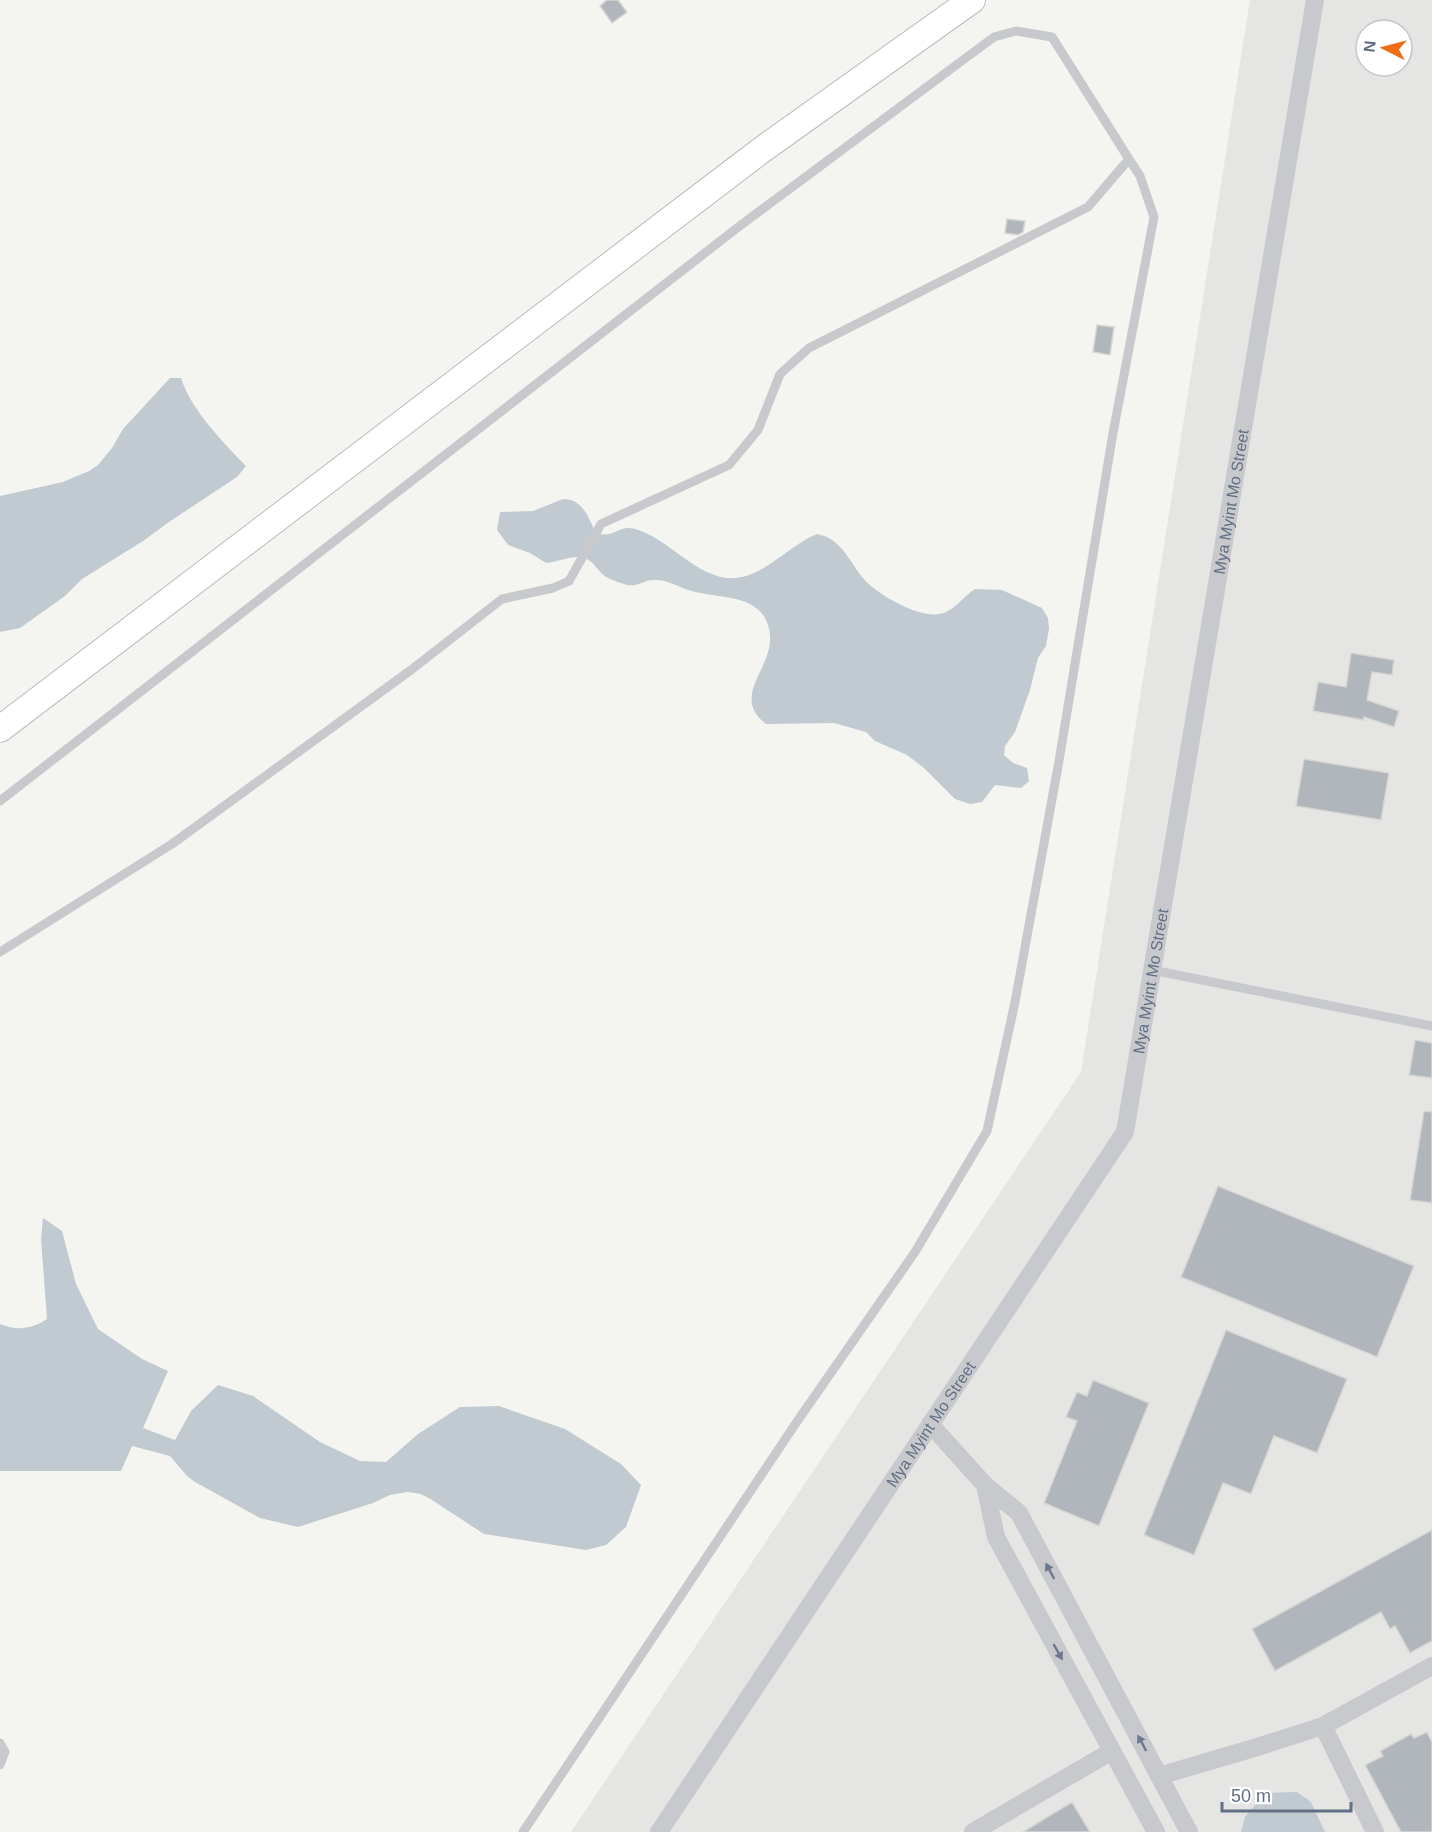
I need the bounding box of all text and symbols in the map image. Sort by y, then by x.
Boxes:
north arrow [1354,18,1414,78]
text: N [1361,40,1379,53]
street label: Mya Myint Mo Street [1210,427,1251,576]
street label: Mya Myint Mo Street [1130,907,1171,1055]
street label: Mya Myint Mo Street [883,1358,979,1490]
one-way arrow [1045,1563,1055,1580]
one-way arrow [1053,1644,1063,1661]
one-way arrow [1137,1735,1147,1752]
scale bar [1222,1775,1351,1813]
text: 50 m [1231,1786,1271,1806]

